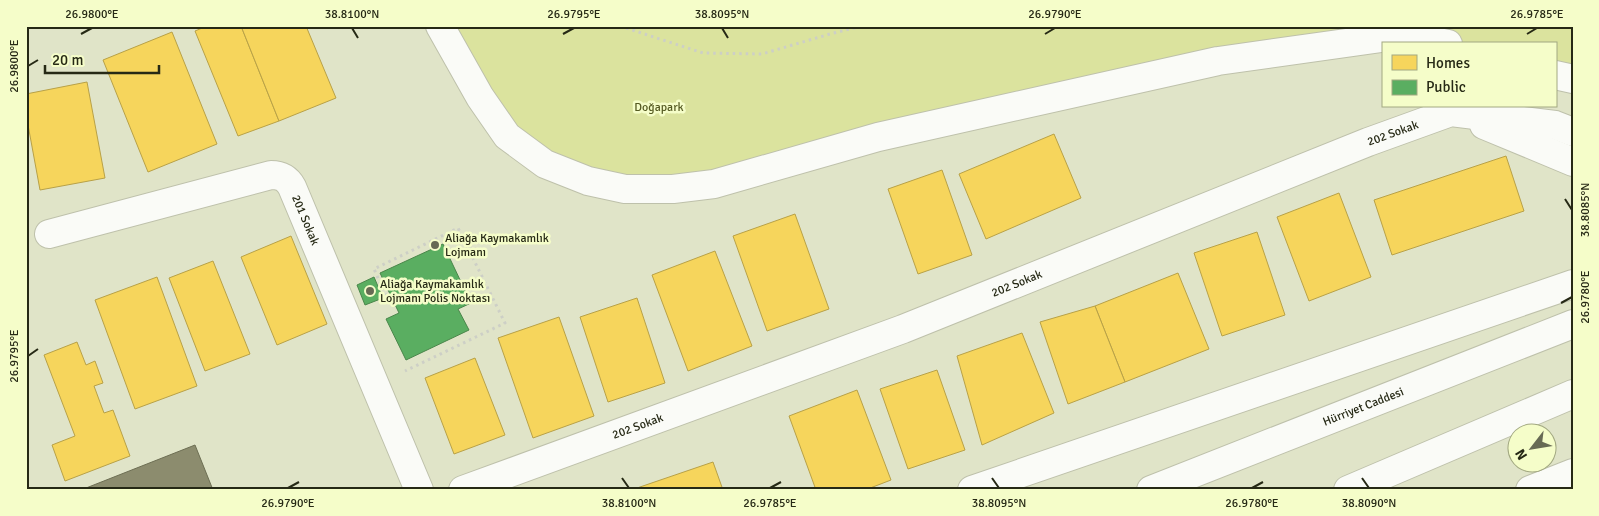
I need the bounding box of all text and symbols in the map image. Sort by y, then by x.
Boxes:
text: 26.9800°E [65,7,119,22]
text: 38.8100°N [325,7,379,22]
text: 26.9795°E [547,7,601,22]
text: 38.8095°N [695,7,749,22]
text: 26.9790°E [1028,7,1082,22]
text: 26.9785°E [1510,7,1564,22]
text: 26.9800°E [7,39,22,93]
scale bar [45,42,159,74]
legend [1382,42,1556,108]
text: 20 m [52,51,83,69]
text: Homes [1426,54,1470,72]
text: Public [1426,78,1466,96]
park label: Doğapark [634,100,684,115]
street label: 202 Sokak [1365,117,1420,150]
text: 38.8085°N [1578,183,1593,237]
street label: 201 Sokak [288,193,323,248]
place label: Aliağa Kaymakamlık Lojmanı [445,231,549,260]
marker: Aliağa Kaymakamlık Lojmanı [429,239,441,251]
street label: 202 Sokak [989,267,1044,301]
text: 26.9780°E [1578,270,1593,324]
place label: Aliağa Kaymakamlık Lojmanı Polis Noktası [380,277,490,306]
marker: Aliağa Kaymakamlık Lojmanı Polis Noktası [364,285,376,297]
text: 26.9795°E [7,329,22,383]
street label: Hürriyet Caddesi [1321,384,1406,430]
street label: 202 Sokak [610,410,665,443]
north arrow [1506,424,1556,474]
text: N [1511,446,1531,463]
text: 26.9790°E [261,496,315,511]
text: 38.8100°N [602,496,656,511]
text: 26.9785°E [743,496,797,511]
text: 38.8095°N [972,496,1026,511]
text: 26.9780°E [1225,496,1279,511]
text: 38.8090°N [1342,496,1396,511]

